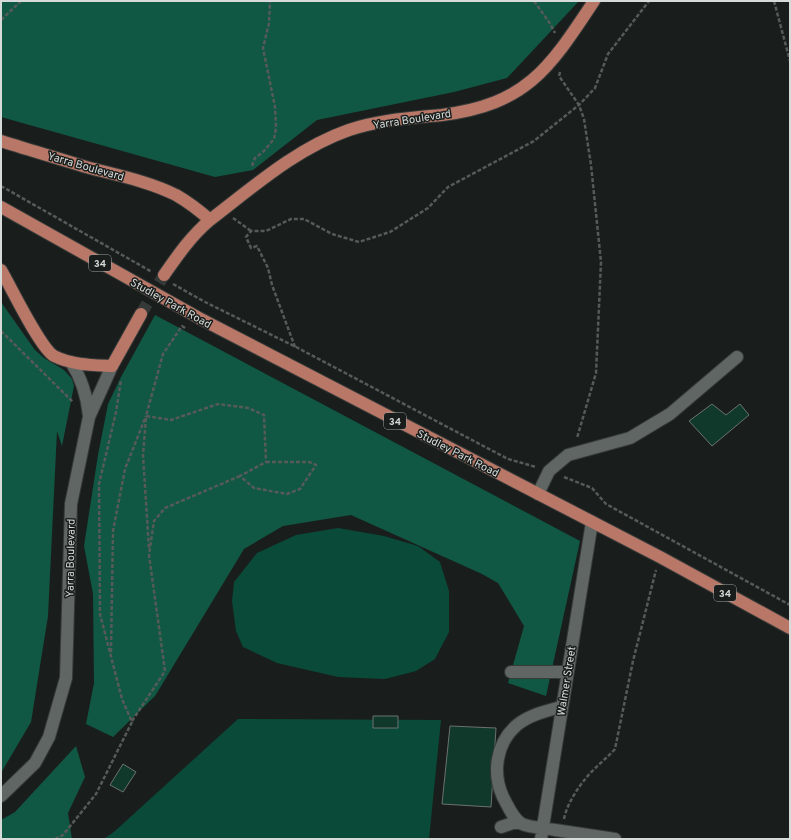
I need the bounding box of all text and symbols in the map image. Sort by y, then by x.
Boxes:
street label: Yarra Boulevard [372,107,452,133]
street label: Yarra Boulevard [46,149,125,185]
road number: 34 [89,255,111,271]
street label: Studley Park Road [128,276,213,332]
road number: 34 [384,413,406,429]
street label: Studley Park Road [414,427,501,481]
street label: Yarra Boulevard [63,519,79,597]
road number: 34 [714,585,736,601]
street label: Walmer Street [555,645,579,717]

